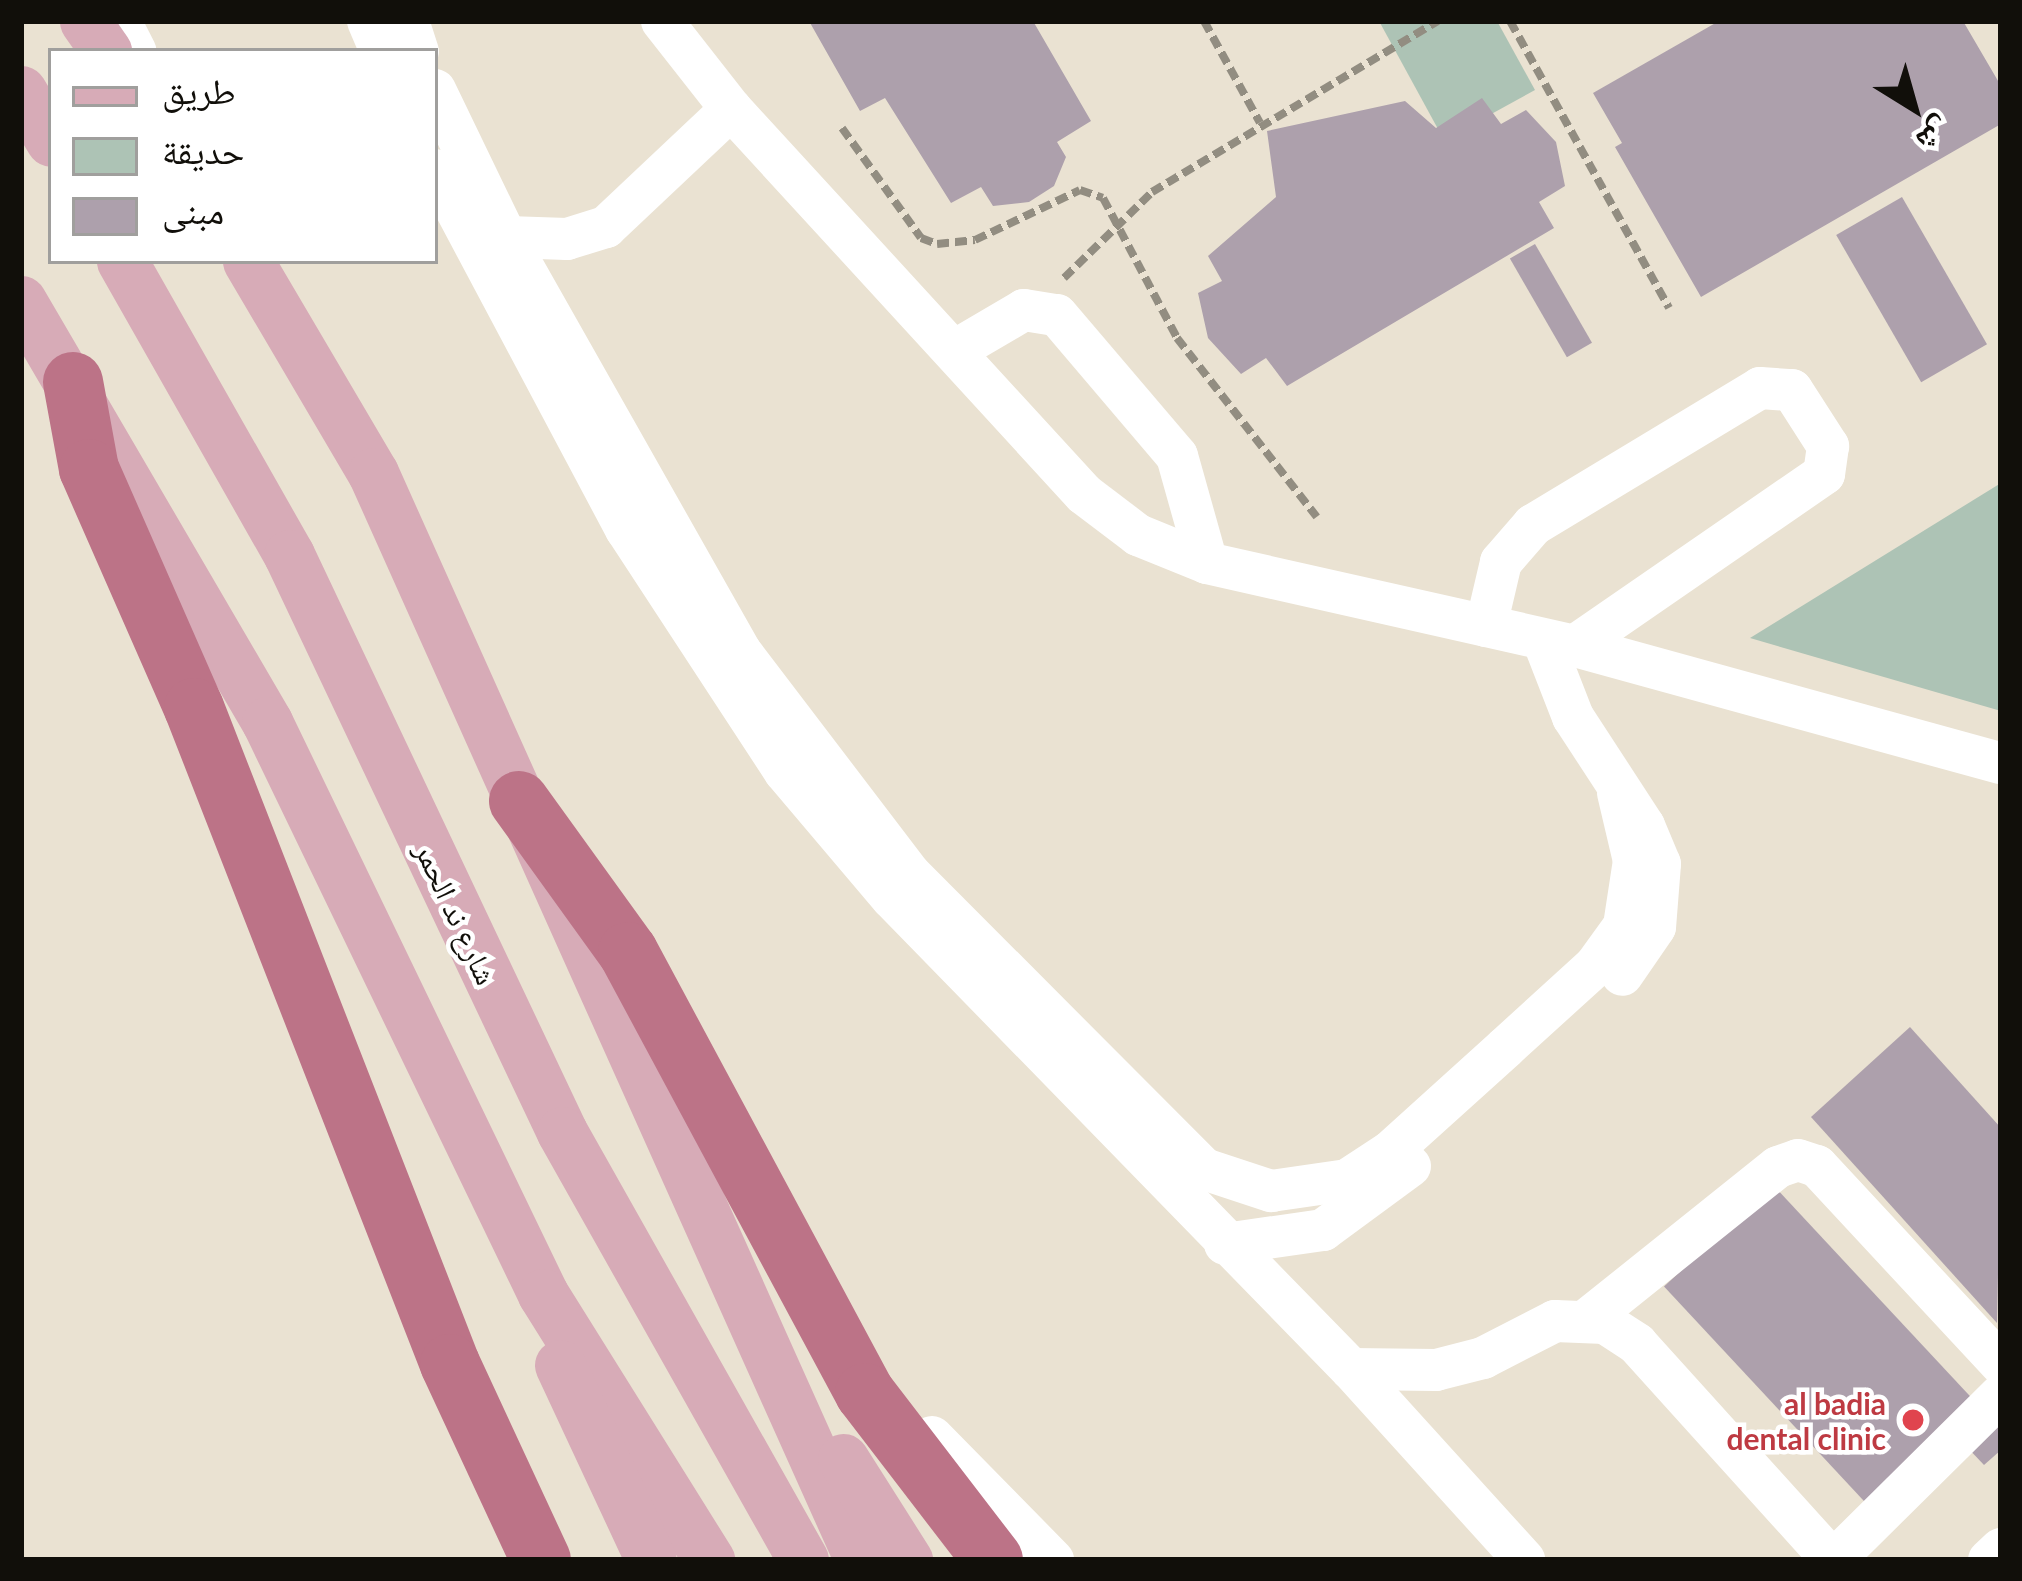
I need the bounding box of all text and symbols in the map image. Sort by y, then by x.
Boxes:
legend [48,48,438,264]
north arrow [1854,48,1974,168]
text: طريق [162,68,236,112]
text: ش [1910,110,1962,163]
text: حديقة [162,128,245,172]
text: مبنى [162,188,224,232]
street label: شارع ند الحمر [408,836,506,990]
place label: al badia dental clinic [1727,1385,1886,1456]
marker: al badia dental clinic [1897,1404,1929,1436]

